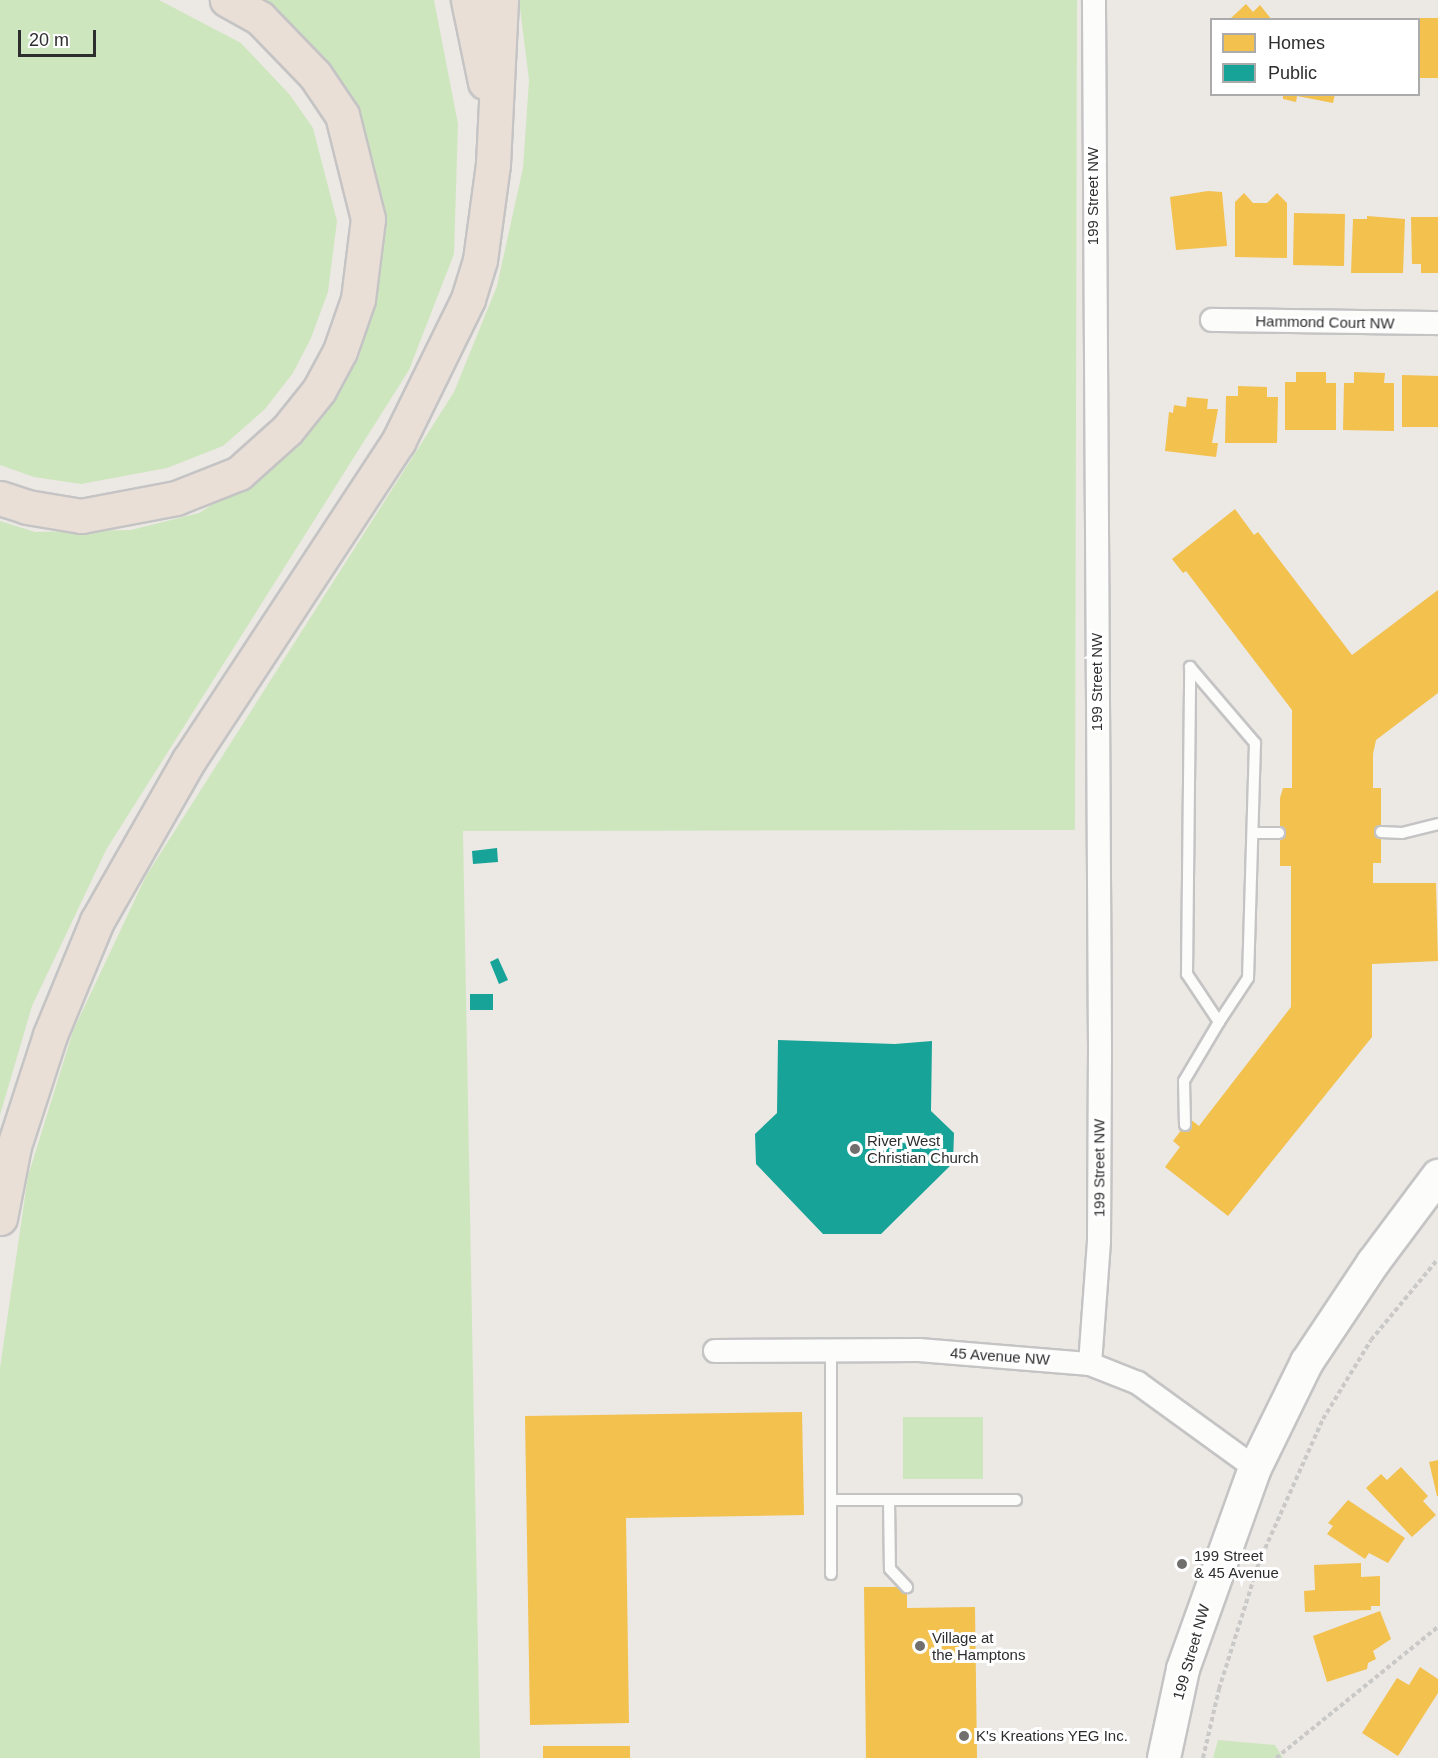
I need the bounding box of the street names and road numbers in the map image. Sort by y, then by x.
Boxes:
street label: 199 Street NW [1084,147,1102,245]
street label: Hammond Court NW [1255,312,1395,332]
street label: 199 Street NW [1088,633,1106,731]
street label: 199 Street NW [1090,1119,1108,1217]
street label: 45 Avenue NW [949,1344,1051,1368]
street label: 199 Street NW [1169,1602,1213,1702]

